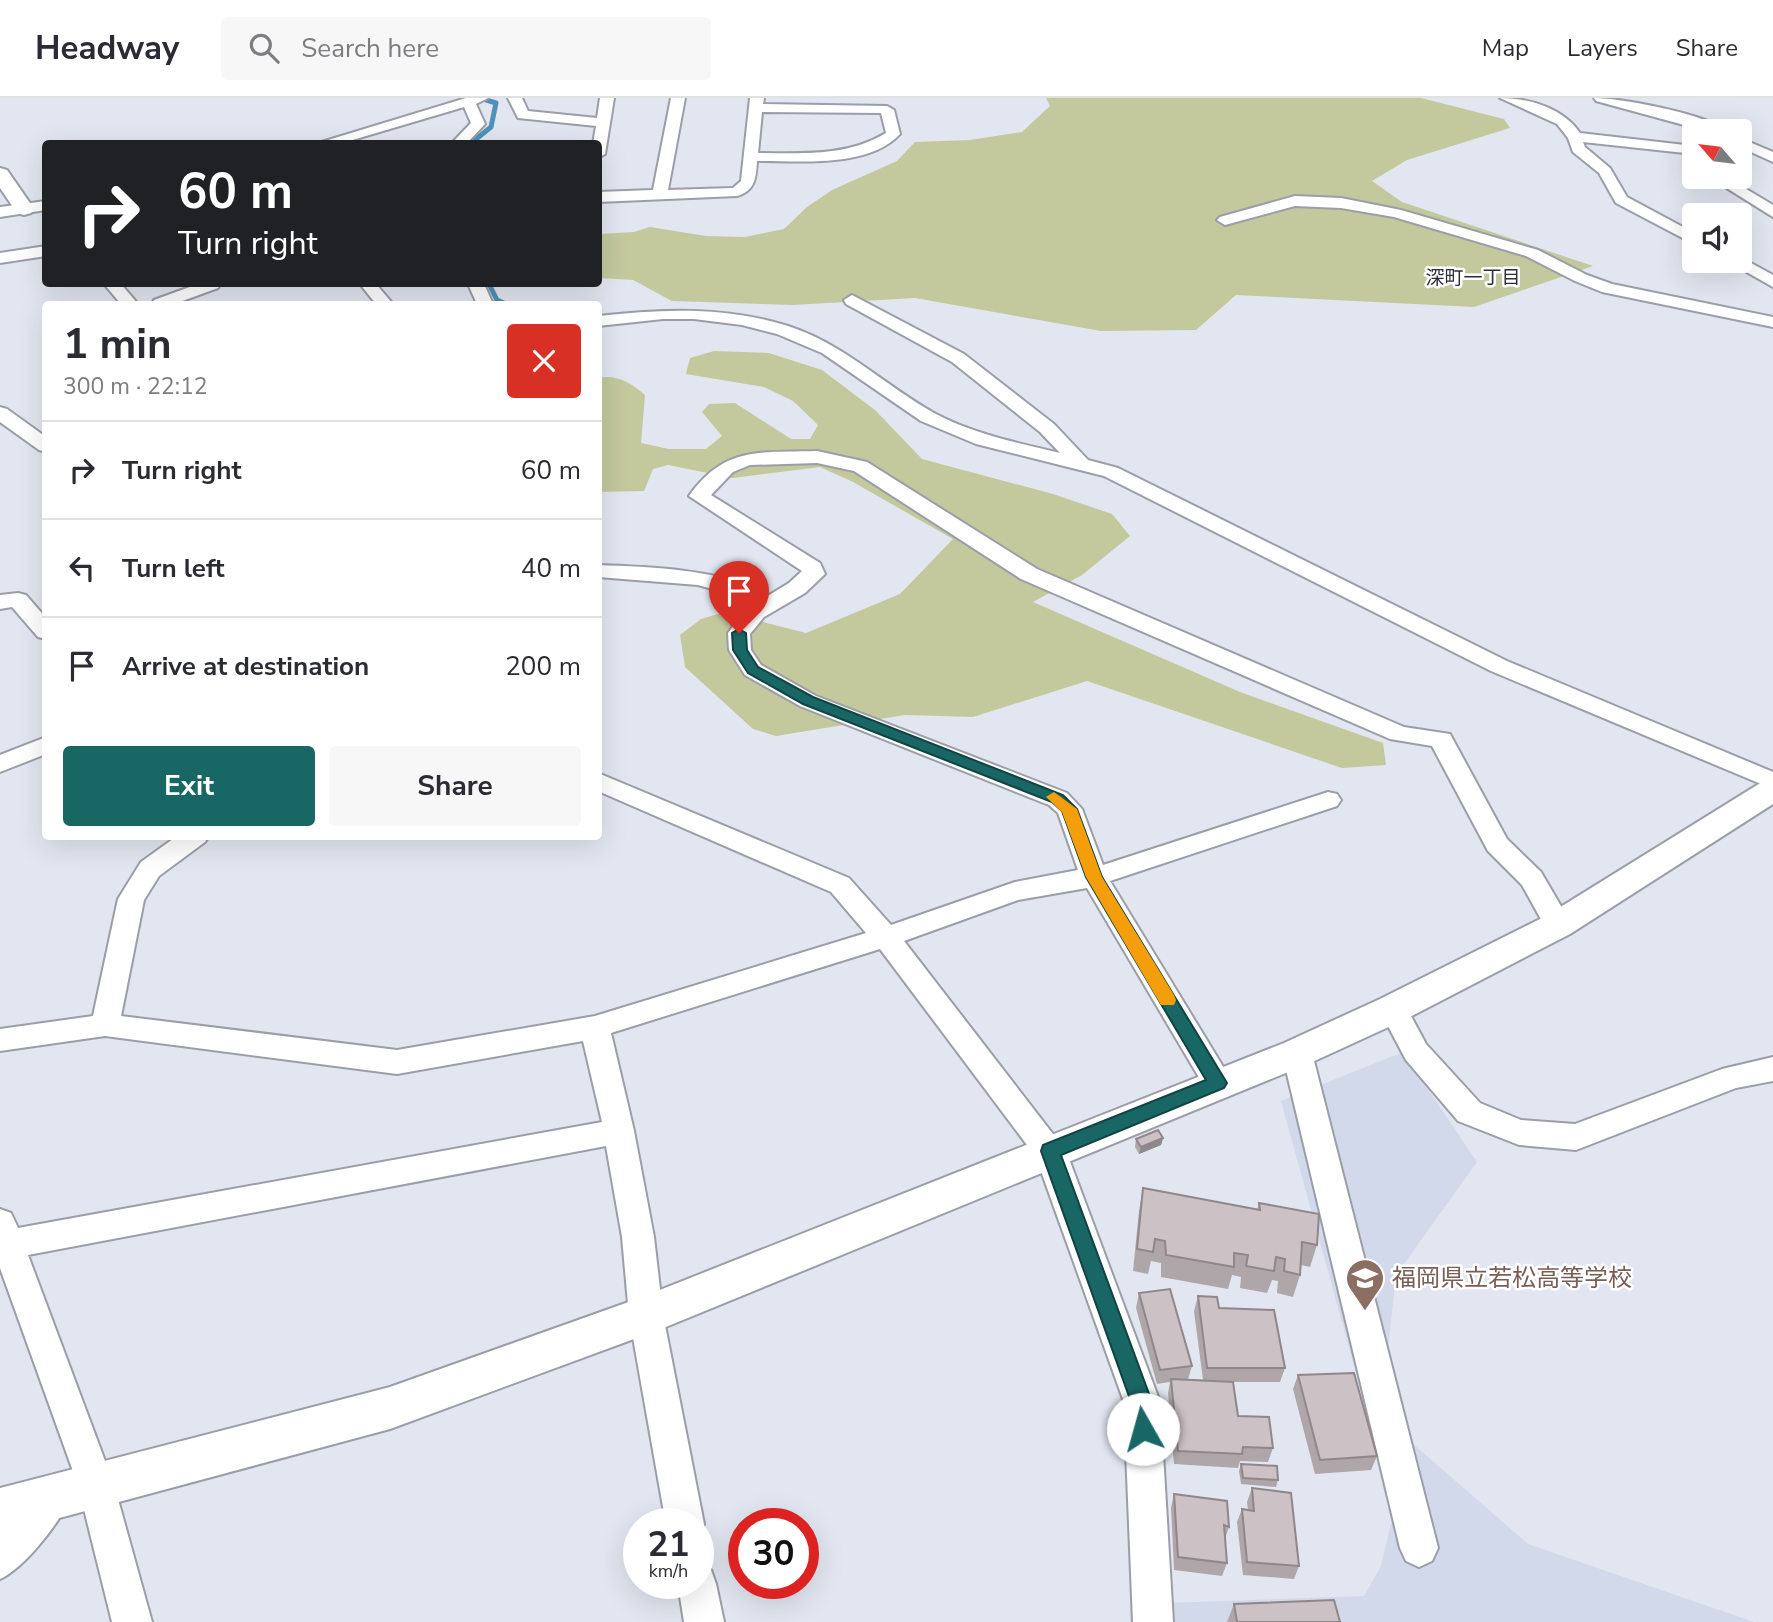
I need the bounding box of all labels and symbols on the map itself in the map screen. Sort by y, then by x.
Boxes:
north arrow [1682,119,1752,189]
district label: 深町一丁目 [1425,265,1521,291]
pin [709,561,769,633]
school or university icon: 福岡県立若松高等学校 [1344,1257,1386,1312]
place label: 福岡県立若松高等学校 [1392,1262,1632,1294]
position arrow [1106,1392,1180,1466]
speed limit sign: 30 [728,1508,819,1599]

